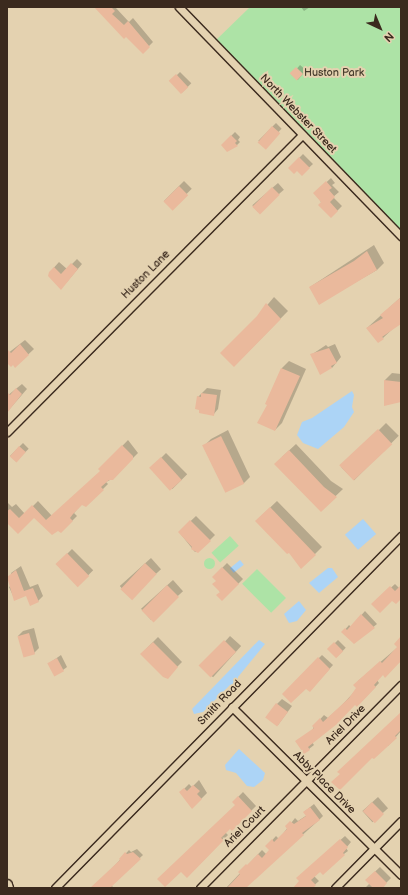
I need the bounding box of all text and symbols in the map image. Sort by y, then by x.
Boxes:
north arrow [360,8,400,48]
text: N [381,29,396,45]
park label: Huston Park [304,66,364,80]
street label: North Webster Street [257,72,339,156]
street label: Huston Lane [119,248,173,302]
street label: Smith Road [195,678,245,728]
street label: Ariel Drive [323,702,369,748]
street label: Abby Place Drive [290,749,358,817]
street label: Ariel Court [222,804,268,850]

